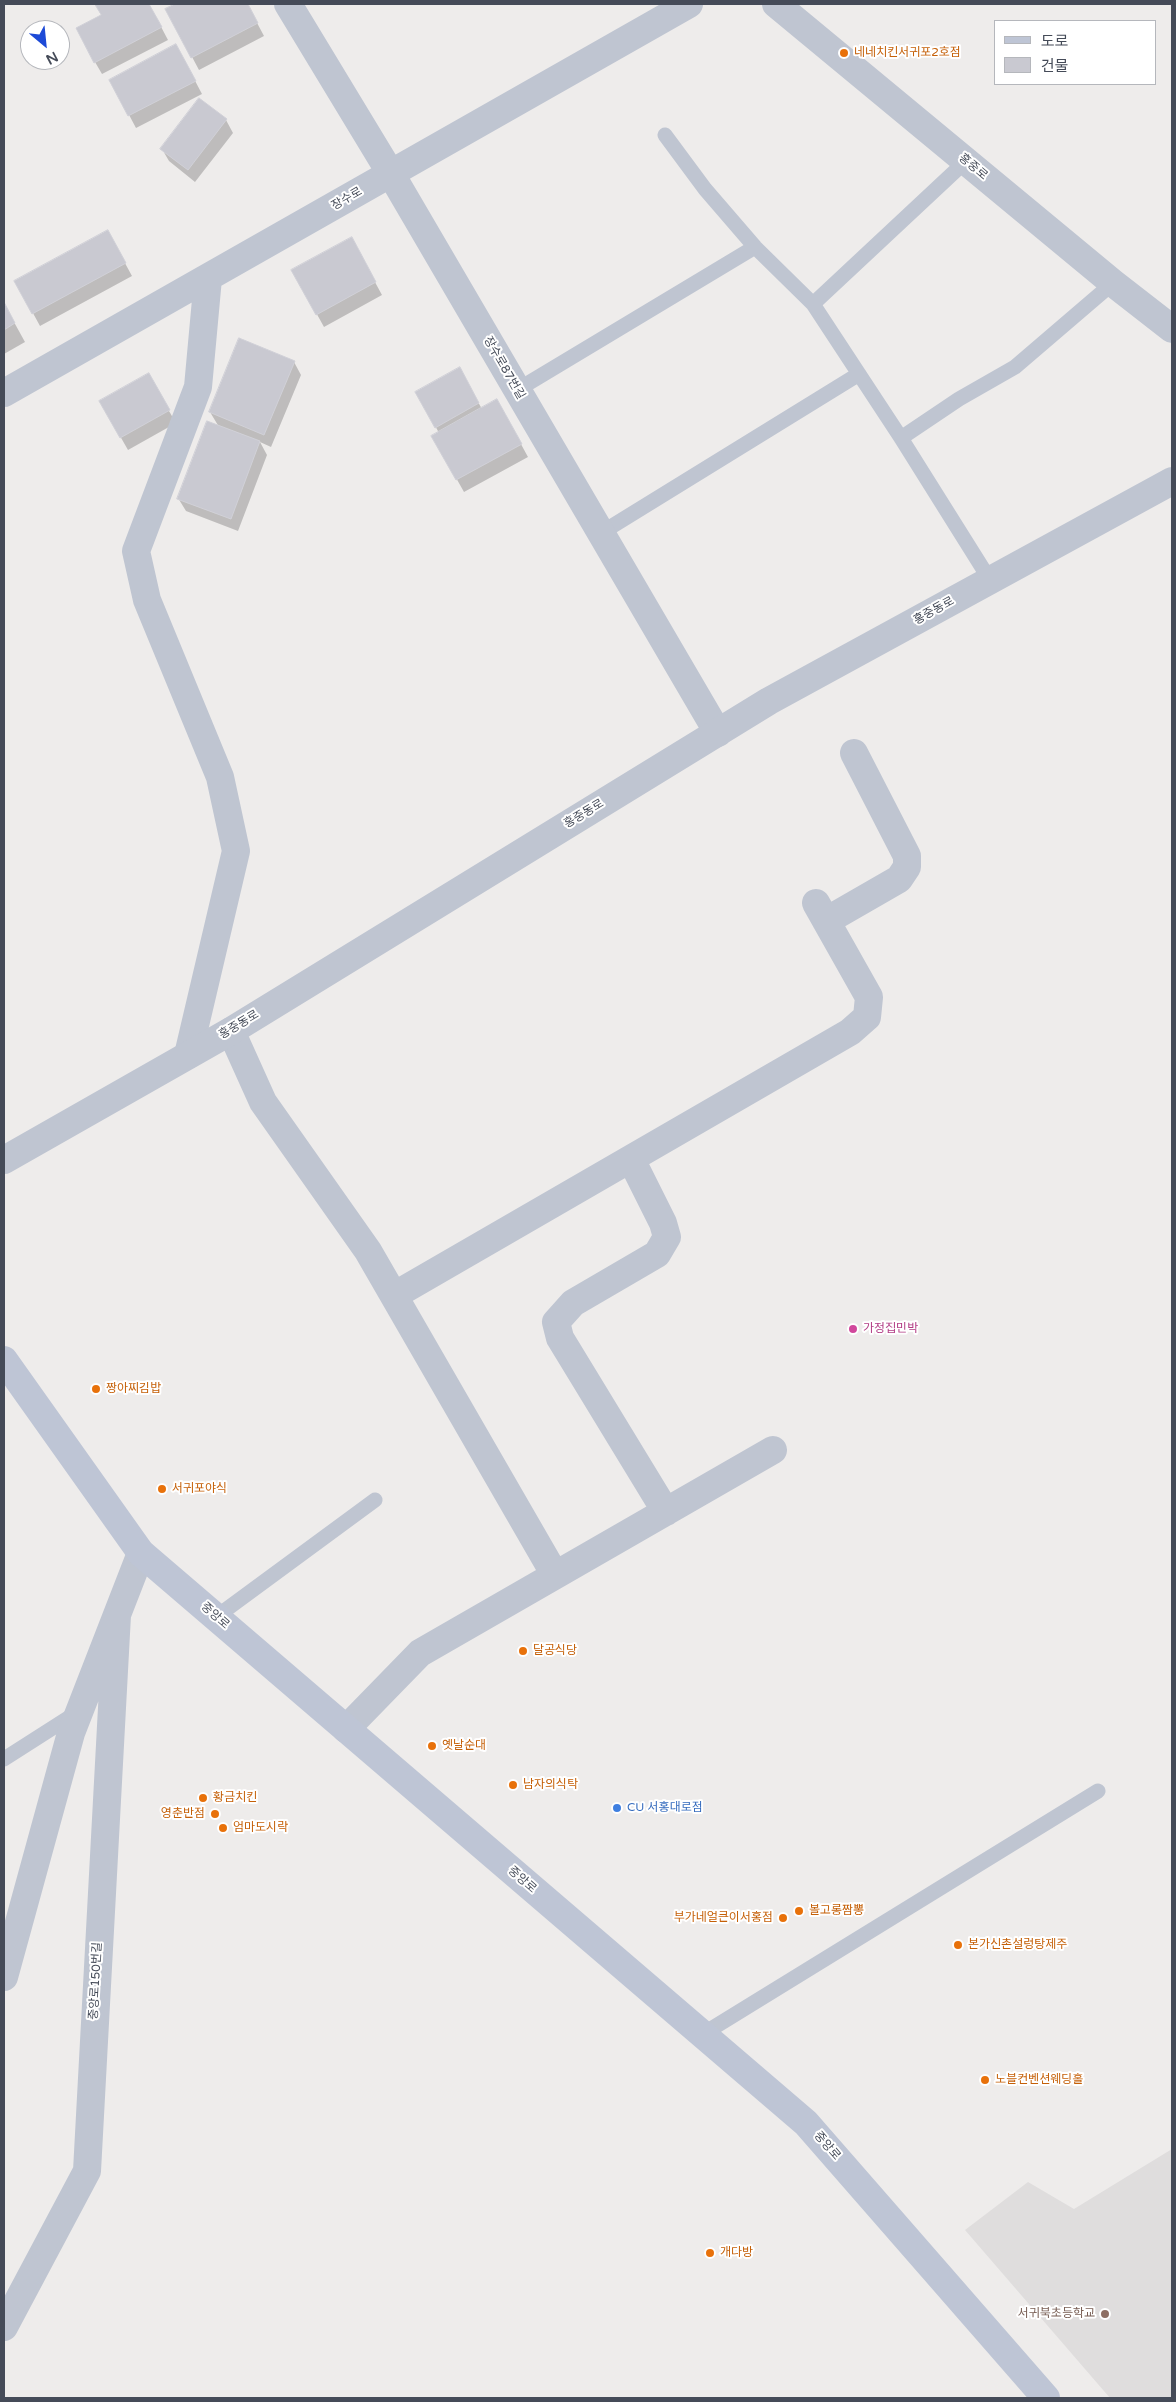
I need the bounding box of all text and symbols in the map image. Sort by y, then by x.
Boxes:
north arrow [20,20,70,70]
legend [994,20,1156,85]
text: 도로 [1041,32,1069,50]
place label: 네네치킨서귀포2호점 [854,46,961,60]
marker: 네네치킨서귀포2호점 [838,47,850,59]
text: N [43,48,61,68]
text: 건물 [1041,57,1069,75]
street label: 홍중로 [956,151,990,183]
street label: 장수로 [329,184,365,214]
street label: 장수로87번길 [480,334,528,402]
street label: 홍중동로 [911,594,957,628]
street label: 홍중동로 [561,796,607,832]
street label: 홍중동로 [216,1007,262,1043]
place label: 가정집민박 [863,1322,918,1336]
marker: 가정집민박 [847,1323,859,1335]
place label: 짱아찌김밥 [106,1382,161,1396]
marker: 짱아찌김밥 [90,1383,102,1395]
place label: 서귀포야식 [172,1482,227,1496]
marker: 서귀포야식 [156,1483,168,1495]
street label: 중앙로 [198,1600,232,1632]
place label: 달공식당 [533,1644,577,1658]
marker: 달공식당 [517,1645,529,1657]
place label: 옛날순대 [442,1739,486,1753]
marker: 옛날순대 [426,1740,438,1752]
place label: 남자의식탁 [523,1778,578,1792]
marker: 남자의식탁 [507,1779,519,1791]
place label: 황금치킨 [213,1791,257,1805]
marker: 황금치킨 [197,1792,209,1804]
place label: CU 서홍대로점 [627,1801,703,1815]
marker: CU 서홍대로점 [611,1802,623,1814]
place label: 영춘반점 [161,1807,205,1821]
marker: 영춘반점 [209,1808,221,1820]
place label: 엄마도시락 [233,1821,288,1835]
marker: 엄마도시락 [217,1822,229,1834]
street label: 중앙로 [505,1864,539,1896]
place label: 볼고롱짬뽕 [809,1904,864,1918]
marker: 볼고롱짬뽕 [793,1905,805,1917]
place label: 부가네얼큰이서홍점 [674,1911,773,1925]
marker: 부가네얼큰이서홍점 [777,1912,789,1924]
place label: 본가신촌설렁탕제주 [968,1938,1067,1952]
marker: 본가신촌설렁탕제주 [952,1939,964,1951]
street label: 중앙로150번길 [87,1942,105,2020]
place label: 노블컨벤션웨딩홀 [995,2073,1083,2087]
marker: 노블컨벤션웨딩홀 [979,2074,991,2086]
street label: 중앙로 [811,2129,843,2163]
place label: 개다방 [720,2246,753,2260]
marker: 개다방 [704,2247,716,2259]
place label: 서귀북초등학교 [1018,2307,1095,2321]
marker: 서귀북초등학교 [1099,2308,1111,2320]

